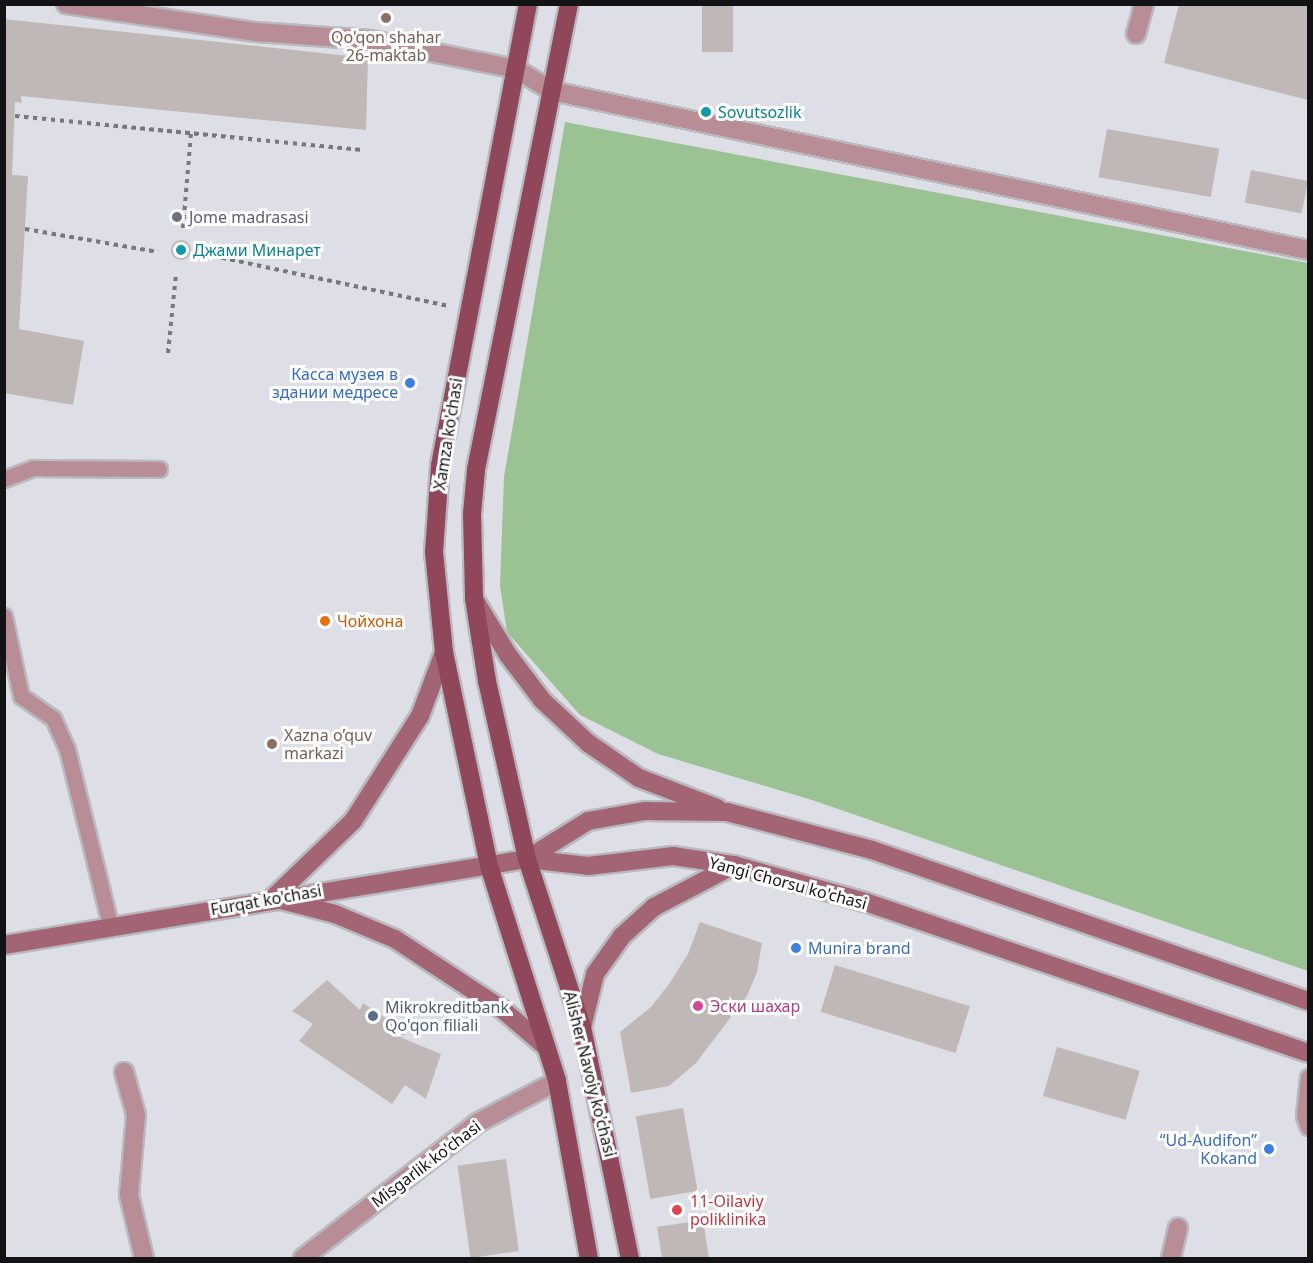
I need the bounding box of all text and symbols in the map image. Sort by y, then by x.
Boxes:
marker: Qo'qon shahar 26-maktab [379,11,393,25]
place label: Qo'qon shahar 26-maktab [331,27,441,65]
place label: Sovutsozlik [718,102,801,122]
marker: Sovutsozlik [699,105,713,119]
place label: Jome madrasasi [189,207,309,227]
marker: Jome madrasasi [170,210,184,224]
place label: Джами Минарет [193,240,321,260]
marker: Джами Минарет [174,243,188,257]
place label: Касса музея в здании медресе [272,364,398,402]
marker: Касса музея в здании медресе [403,376,417,390]
street label: Xamza ko'chasi [430,377,466,491]
place label: Чойхона [337,611,403,631]
marker: Чойхона [318,614,332,628]
place label: Xazna o’quv markazi [284,725,372,763]
marker: Xazna o’quv markazi [265,737,279,751]
street label: Yangi Chorsu ko'chasi [707,853,869,913]
street label: Furqat ko'chasi [209,881,323,919]
place label: Munira brand [808,938,911,958]
marker: Munira brand [789,941,803,955]
street label: Alisher Navoiy ko'chasi [560,989,620,1159]
place label: Эски шахар [710,996,800,1016]
place label: Mikrokreditbank Qo'qon filiali [385,997,509,1035]
marker: Эски шахар [691,999,705,1013]
marker: Mikrokreditbank Qo'qon filiali [366,1009,380,1023]
street label: Misgarlik ko'chasi [368,1117,484,1211]
place label: “Ud-Audifon” Kokand [1160,1130,1257,1168]
marker: “Ud-Audifon” Kokand [1262,1142,1276,1156]
place label: 11-Oilaviy poliklinika [690,1191,766,1229]
marker: 11-Oilaviy poliklinika [668,1201,686,1219]

